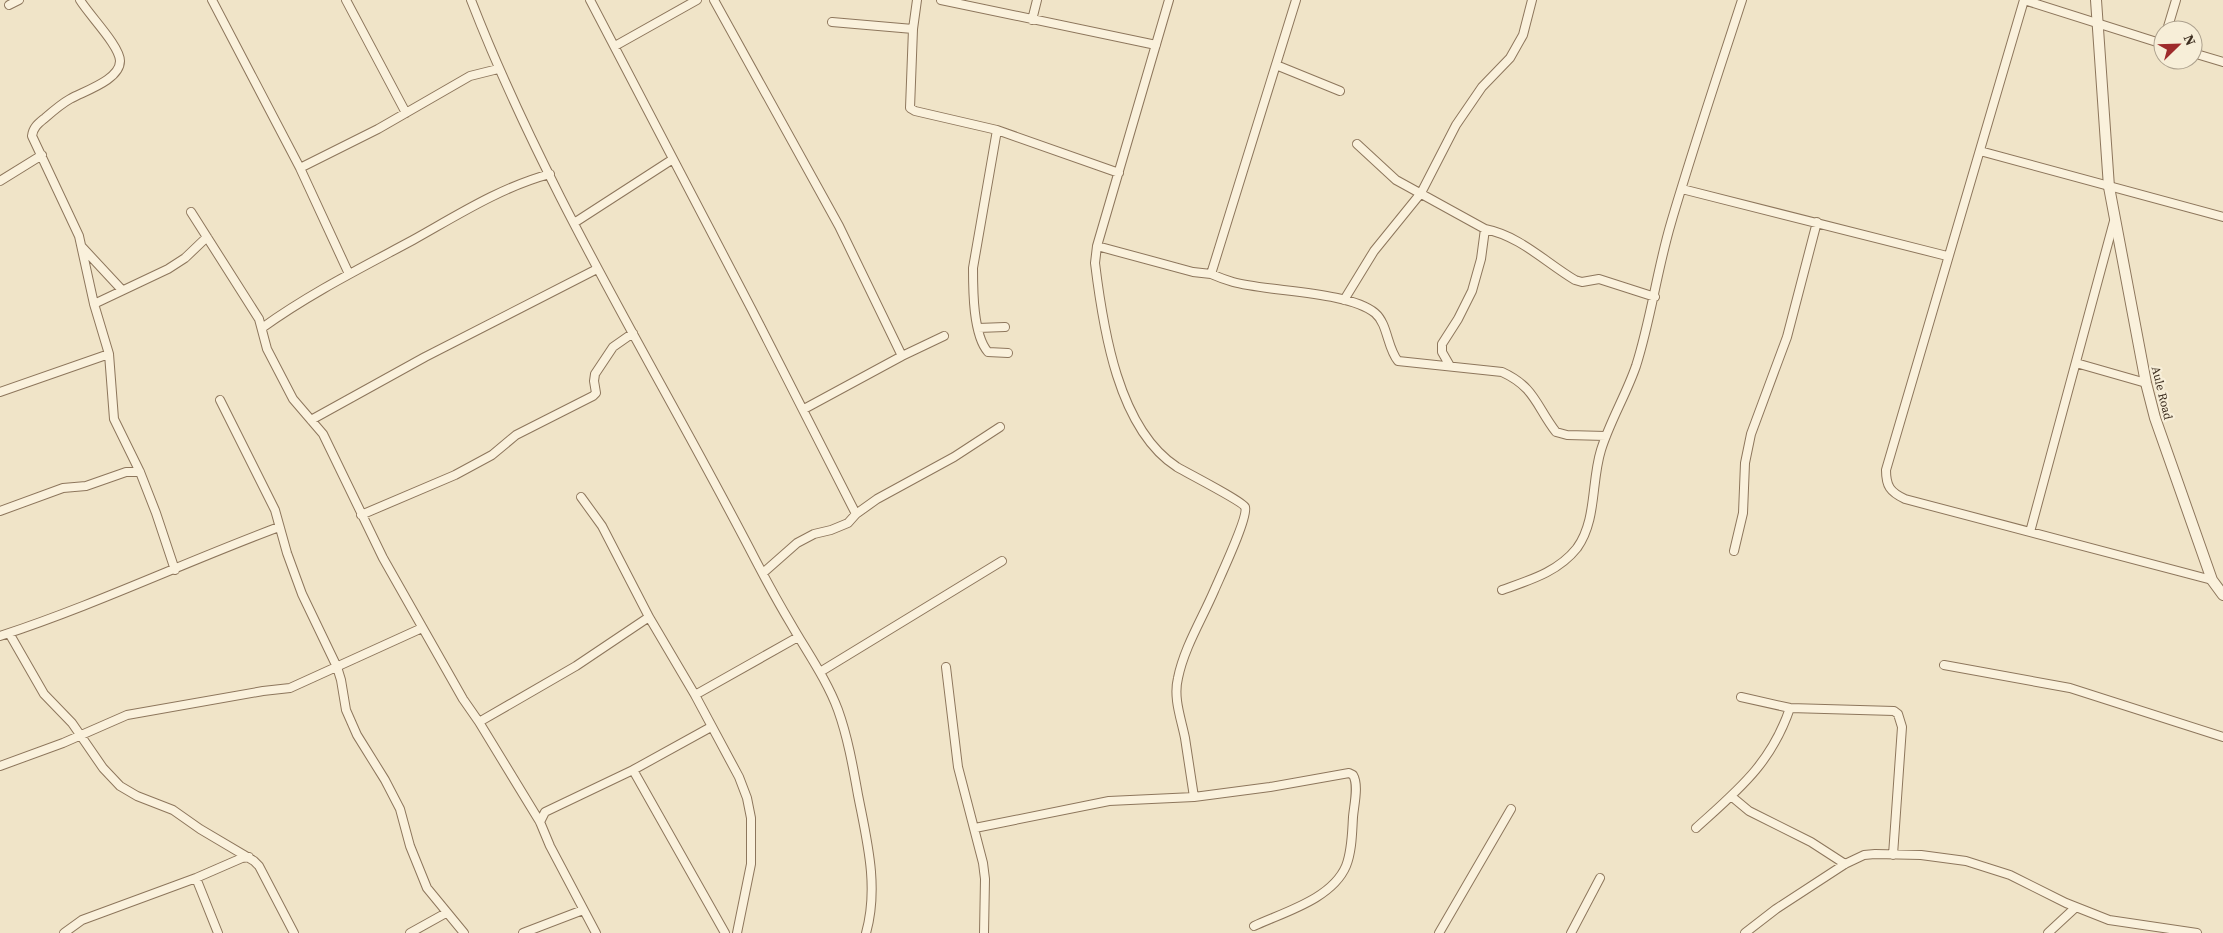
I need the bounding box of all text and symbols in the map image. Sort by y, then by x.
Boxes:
north arrow [2153,20,2203,70]
text: N [2179,31,2201,49]
street label: Aule Road [2148,365,2176,422]

